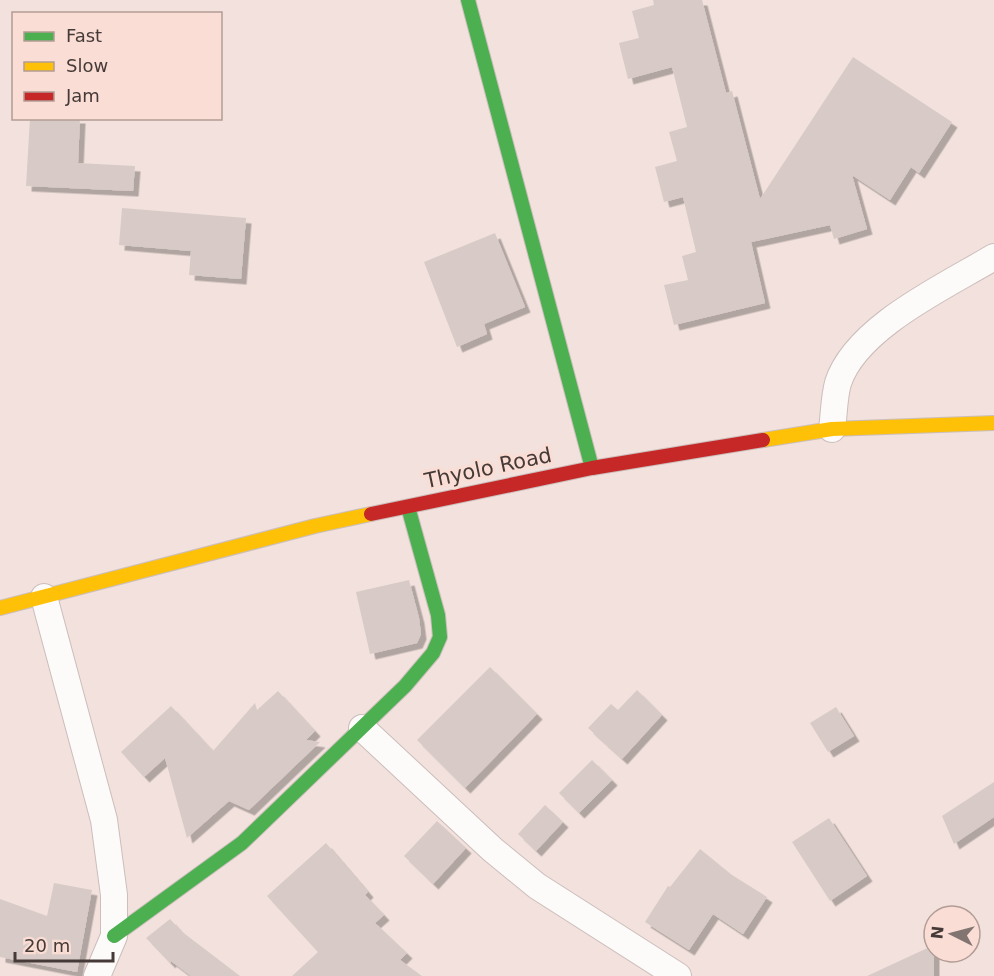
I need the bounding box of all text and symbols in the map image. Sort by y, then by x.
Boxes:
legend [12,12,222,120]
text: Fast [66,25,102,46]
text: Slow [66,55,108,76]
text: Jam [65,85,100,106]
street label: Thyolo Road [421,443,554,493]
north arrow [922,904,982,964]
scale bar [15,925,112,963]
text: N [927,925,948,940]
text: 20 m [24,935,70,956]

